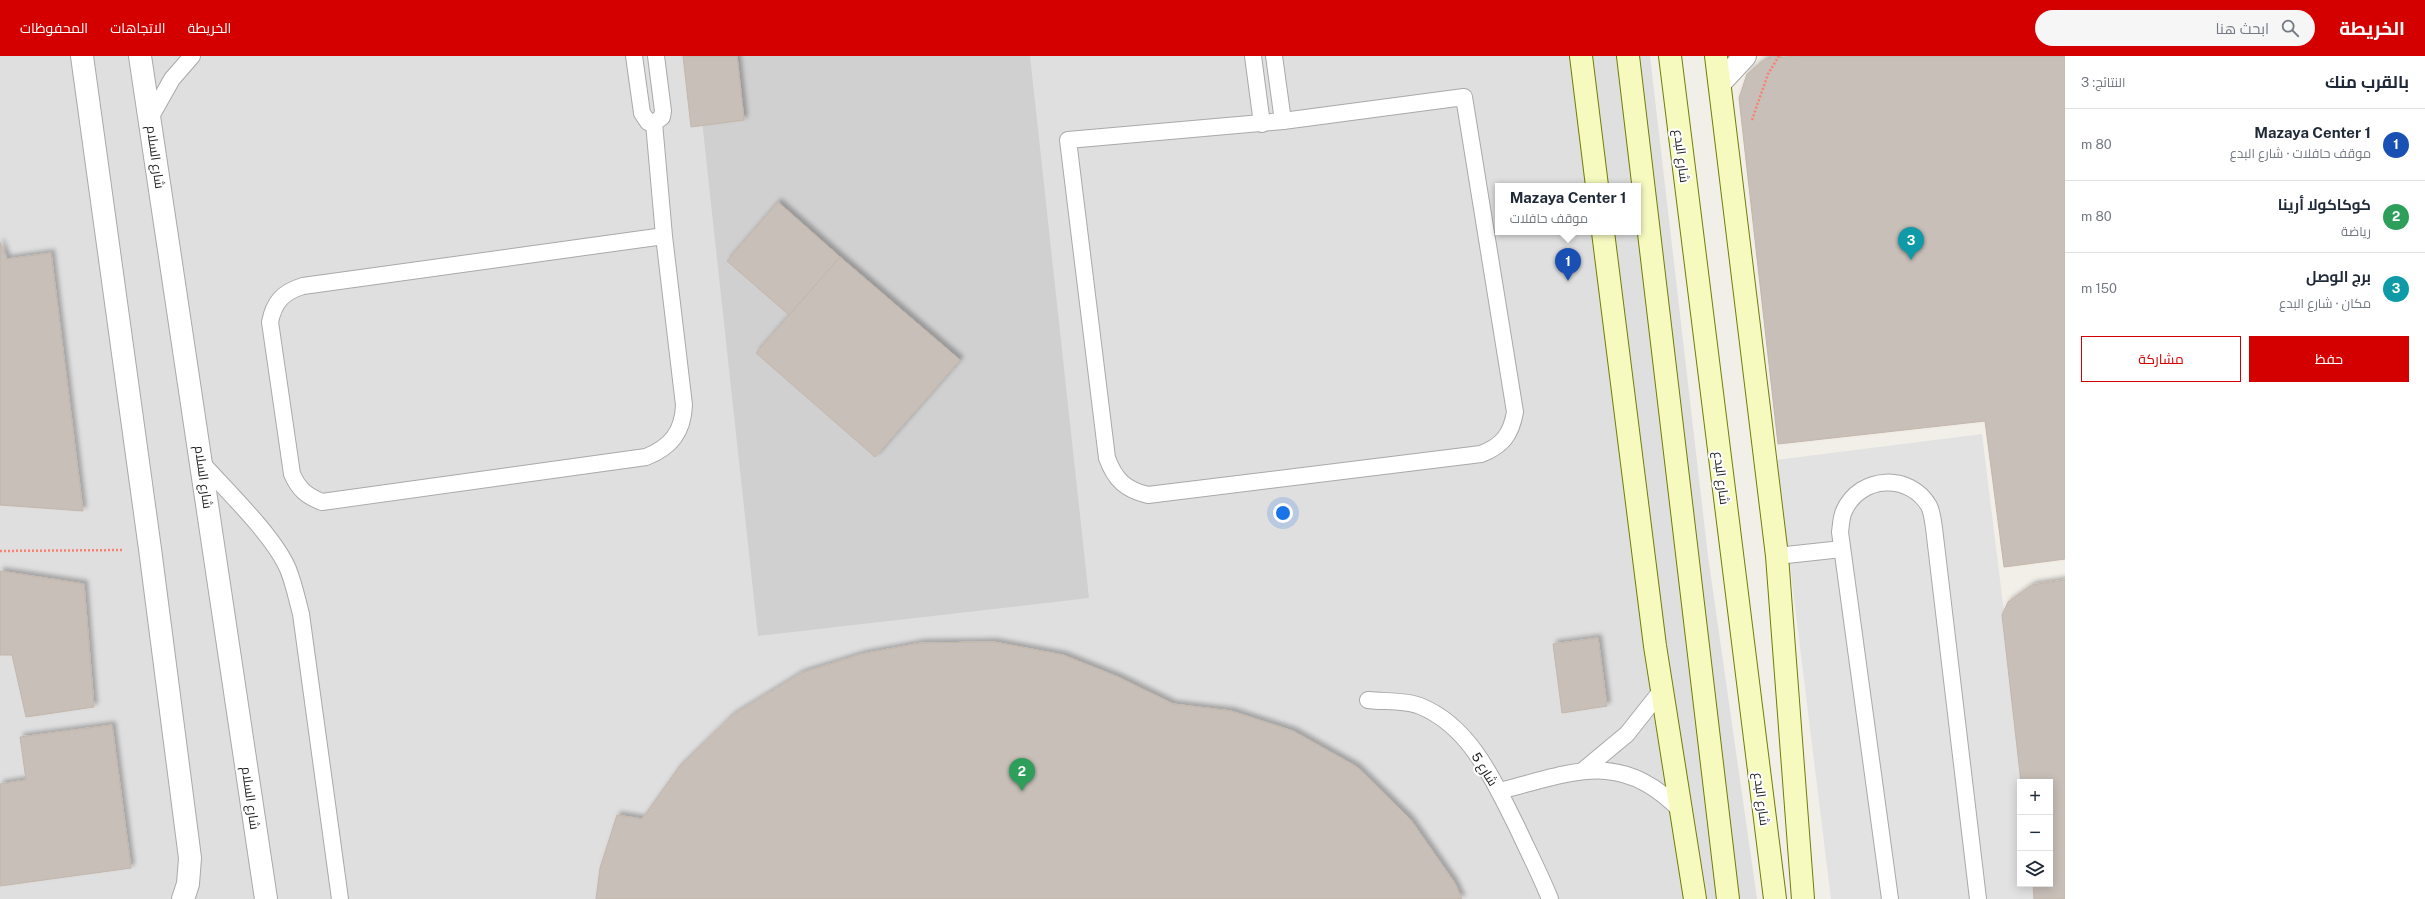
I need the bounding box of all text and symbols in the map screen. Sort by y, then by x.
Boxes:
search box [2035,10,2315,46]
icon: search [2279,17,2301,39]
text: الخريطة [2339,17,2405,39]
text: المحفوظات [20,20,88,36]
text: الاتجاهات [110,20,166,36]
text: الخريطة [188,20,231,36]
text: ابحث هنا [2215,20,2269,37]
text: بالقرب منك [2325,72,2409,92]
text: النتائج: 3 [2081,75,2125,90]
text: Mazaya Center 1 [2254,124,2371,141]
street label: شارع السلام [142,125,167,190]
street label: شارع البدع [1670,129,1692,184]
text: 80 m [2081,137,2112,152]
text: 1 [2393,137,2399,152]
text: موقف حافلات · شارع البدع [2230,146,2371,161]
popup [1495,183,1641,235]
text: Mazaya Center 1 [1510,189,1626,206]
text: كوكاكولا أرينا [2278,196,2371,213]
text: 80 m [2081,209,2112,224]
text: 2 [2392,209,2400,224]
text: موقف حافلات [1510,211,1588,226]
text: رياضة [2341,224,2371,239]
pin: 3 [1898,227,1924,260]
pin: 1 [1555,248,1581,281]
text: برج الوصل [2306,268,2371,285]
text: 150 m [2081,281,2117,296]
text: 3 [2392,281,2400,296]
text: مكان · شارع البدع [2279,296,2371,311]
button: مشاركة [2081,336,2241,382]
button: حفظ [2249,336,2409,382]
street label: شارع السلام [190,445,215,510]
street label: شارع البدع [1710,451,1732,506]
your location [1273,503,1293,523]
street label: شارع 5 [1468,750,1501,789]
pin: 2 [1009,758,1035,791]
street label: شارع السلام [237,766,262,831]
street label: شارع البدع [1750,772,1772,827]
map controls [2017,779,2053,887]
button: + [2017,779,2053,815]
button: − [2017,815,2053,851]
button: layers [2017,851,2053,887]

